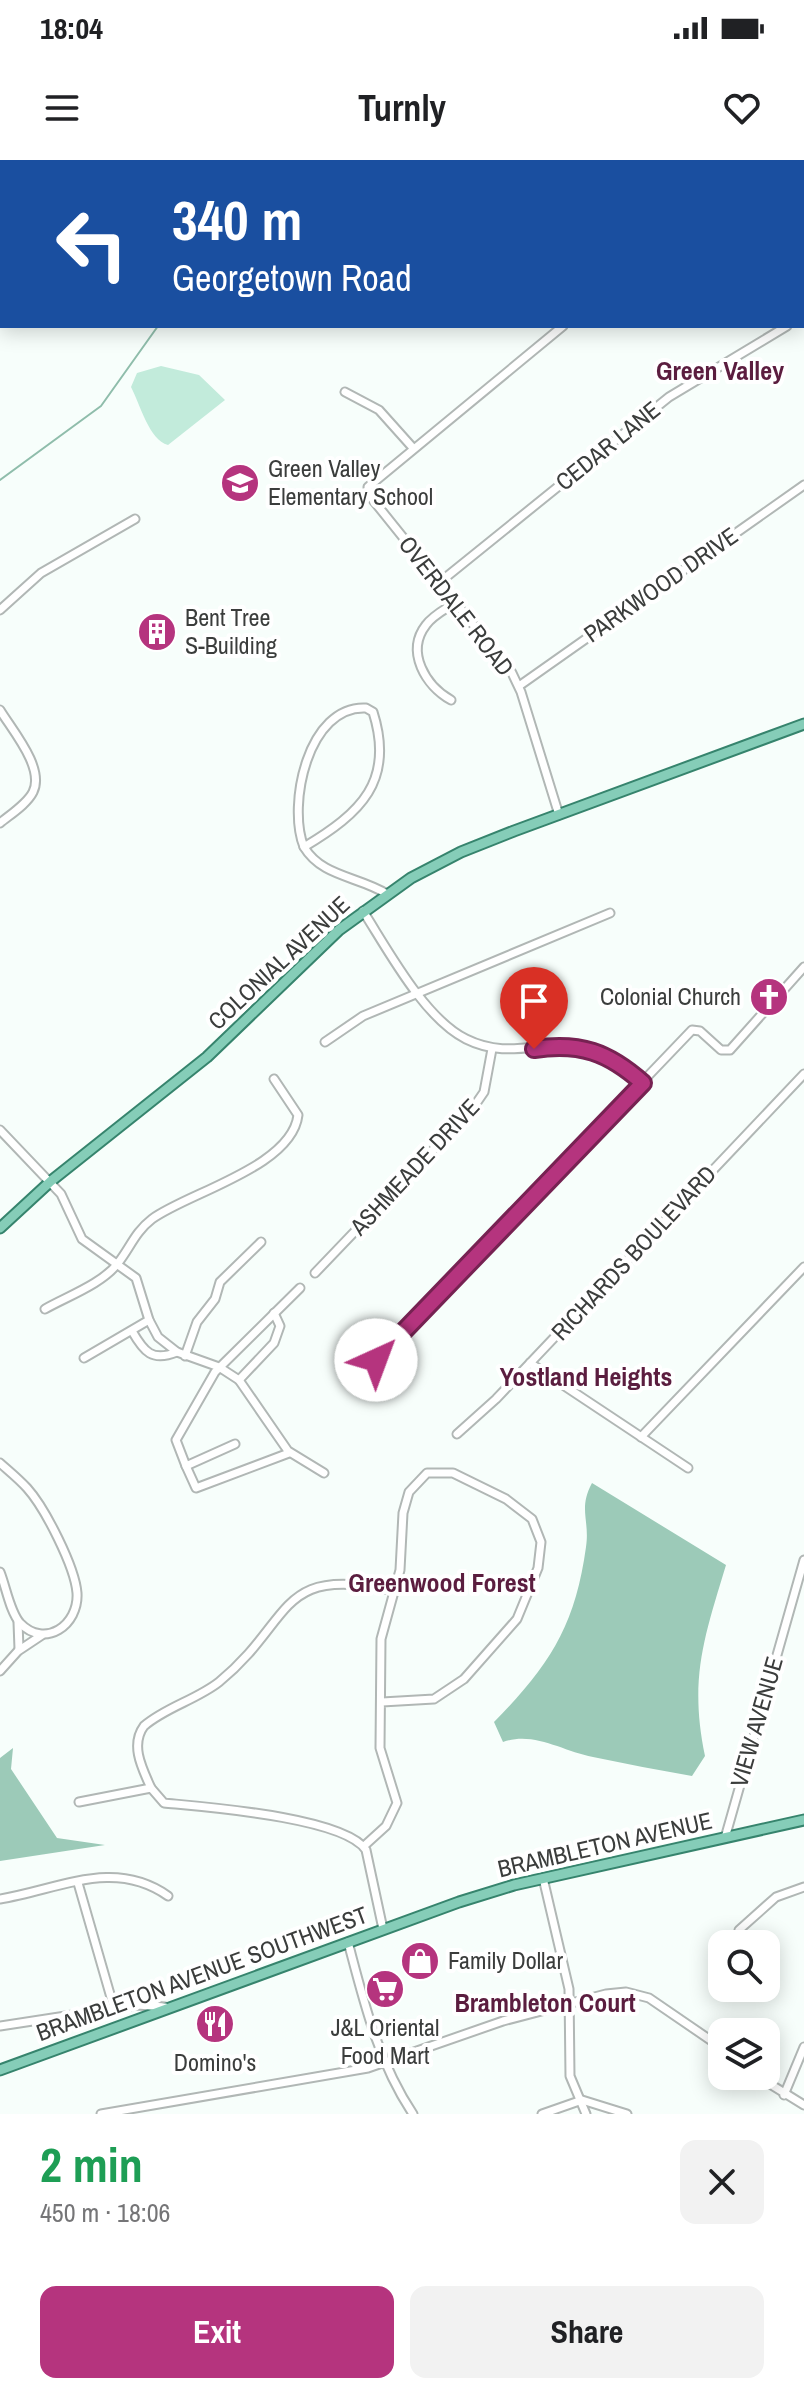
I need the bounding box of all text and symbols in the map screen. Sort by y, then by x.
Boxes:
text: 18:04 [40,8,103,48]
text: Turnly [358,84,446,132]
icon: menu [40,86,84,130]
icon: heart [720,86,764,130]
text: 340 m [172,182,302,257]
icon: left [40,192,144,296]
text: Georgetown Road [172,254,412,302]
district label: Green Valley [656,353,784,388]
street label: CEDAR LANE [548,393,666,497]
place label: Green Valley Elementary School [268,452,433,512]
school or university icon: Green Valley Elementary School [219,462,261,504]
street label: PARKWOOD DRIVE [577,519,744,649]
street label: OVERDALE ROAD [392,529,522,682]
place label: Bent Tree S-Building [185,601,277,661]
building icon: Bent Tree S-Building [136,611,178,653]
street label: COLONIAL AVENUE [201,888,356,1036]
pin [500,967,568,1049]
church icon: Colonial Church [748,976,790,1018]
icon: arrive [512,979,556,1023]
place label: Colonial Church [600,980,741,1012]
street label: ASHMEADE DRIVE [342,1091,486,1242]
street label: RICHARDS BOULEVARD [544,1158,723,1347]
position arrow [334,1318,418,1402]
district label: Yostland Heights [500,1359,672,1394]
district label: Greenwood Forest [348,1565,536,1600]
street label: VIEW AVENUE [722,1653,790,1791]
street label: BRAMBLETON AVENUE [494,1804,715,1884]
street label: BRAMBLETON AVENUE SOUTHWEST [32,1898,372,2048]
map controls [708,1930,780,2090]
button: search [708,1930,780,2002]
shop icon: Family Dollar [399,1940,441,1982]
place label: Family Dollar [448,1944,563,1976]
supermarket icon: J&L Oriental Food Mart [364,1968,406,2010]
district label: Brambleton Court [454,1985,636,2020]
restaurant icon: Domino's [194,2003,236,2045]
place label: J&L Oriental Food Mart [331,2011,439,2071]
button: layers [708,2018,780,2090]
place label: Domino's [174,2046,256,2078]
text: 2 min [40,2132,143,2197]
button: close [680,2140,764,2224]
text: 450 m · 18:06 [40,2195,170,2230]
button: Exit [40,2286,394,2378]
button: Share [410,2286,764,2378]

